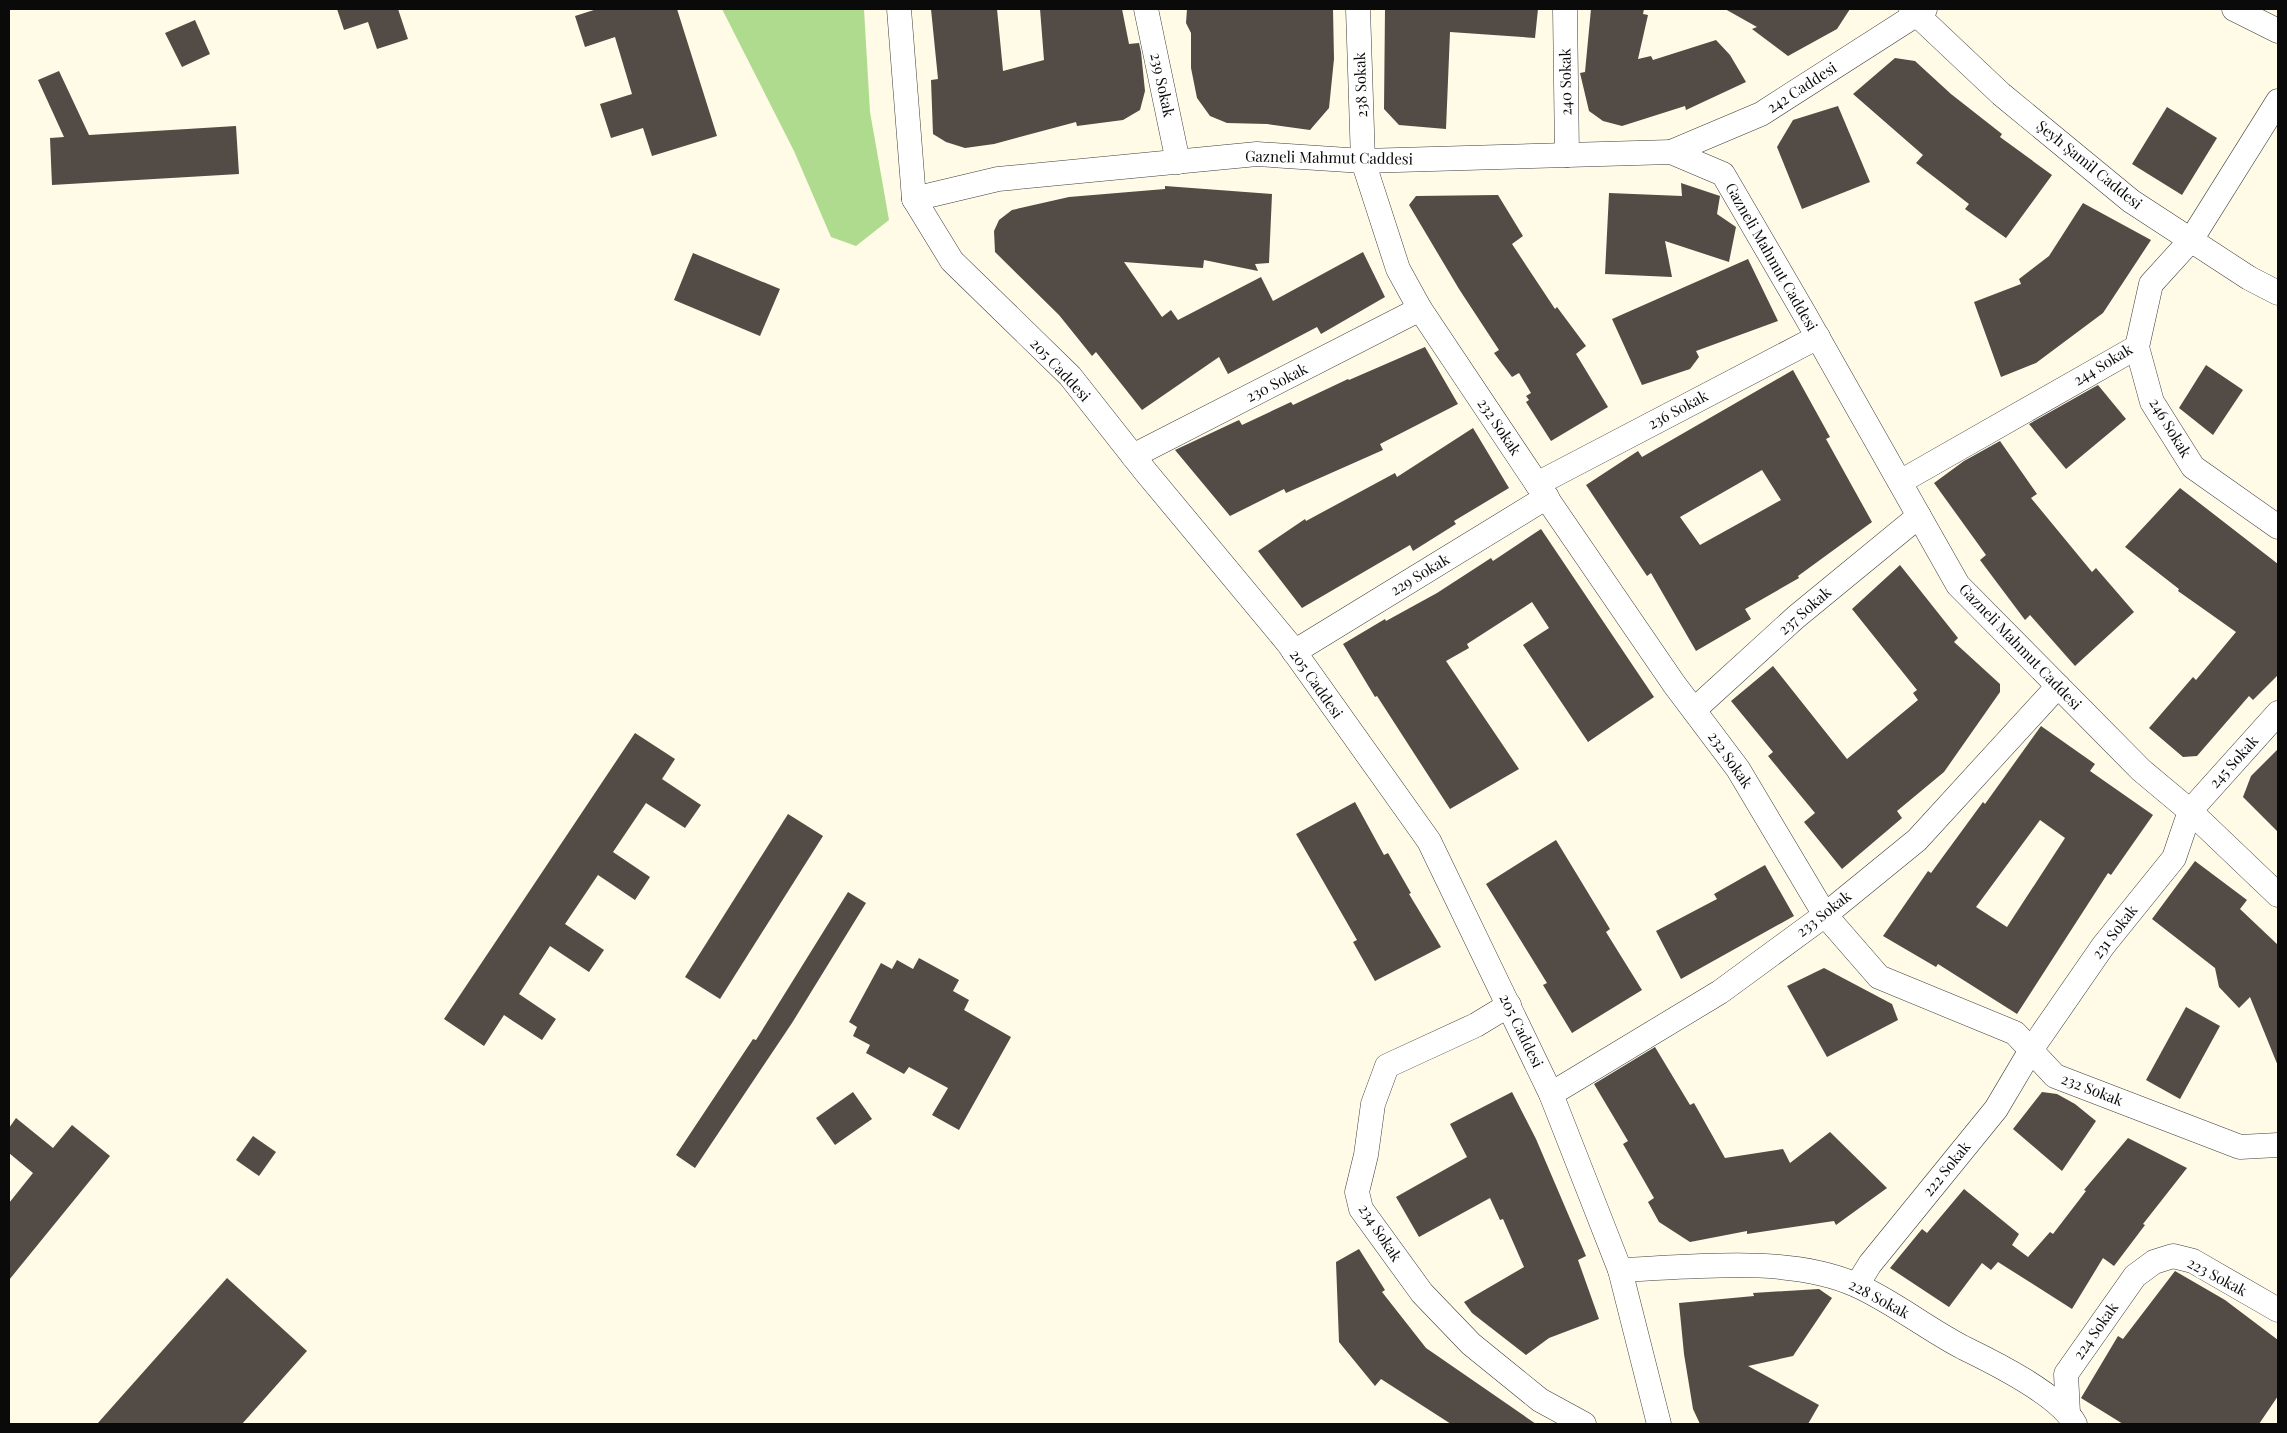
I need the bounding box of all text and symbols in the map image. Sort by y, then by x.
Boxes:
street label: 240 Sokak [1554,47,1576,116]
street label: 239 Sokak [1146,51,1180,120]
street label: 238 Sokak [1349,51,1371,118]
street label: 242 Caddesi [1763,57,1841,117]
street label: Şeyh Şamil Caddesi [2033,115,2147,213]
street label: Gazneli Mahmut Caddesi [1245,146,1414,168]
street label: Gazneli Mahmut Caddesi [1721,179,1823,335]
street label: 205 Caddesi [1026,333,1096,406]
street label: 244 Sokak [2069,338,2136,390]
street label: 230 Sokak [1242,358,1311,406]
street label: 236 Sokak [1644,385,1712,433]
street label: 232 Sokak [1473,394,1527,460]
street label: 246 Sokak [2145,394,2197,462]
street label: 229 Sokak [1386,548,1453,600]
street label: Gazneli Mahmut Caddesi [1955,579,2087,714]
street label: 237 Sokak [1774,581,1835,639]
street label: 205 Caddesi [1286,645,1348,722]
street label: 232 Sokak [1704,727,1758,792]
street label: 245 Sokak [2204,730,2263,792]
street label: 233 Sokak [1792,885,1856,941]
street label: 231 Sokak [2087,900,2142,962]
street label: 205 Caddesi [1495,990,1549,1071]
street label: 232 Sokak [2058,1068,2127,1110]
street label: 222 Sokak [1918,1136,1975,1200]
street label: 234 Sokak [1355,1200,1407,1266]
street label: 223 Sokak [2184,1252,2251,1301]
street label: 228 Sokak [1846,1274,1914,1323]
street label: 224 Sokak [2068,1297,2123,1363]

